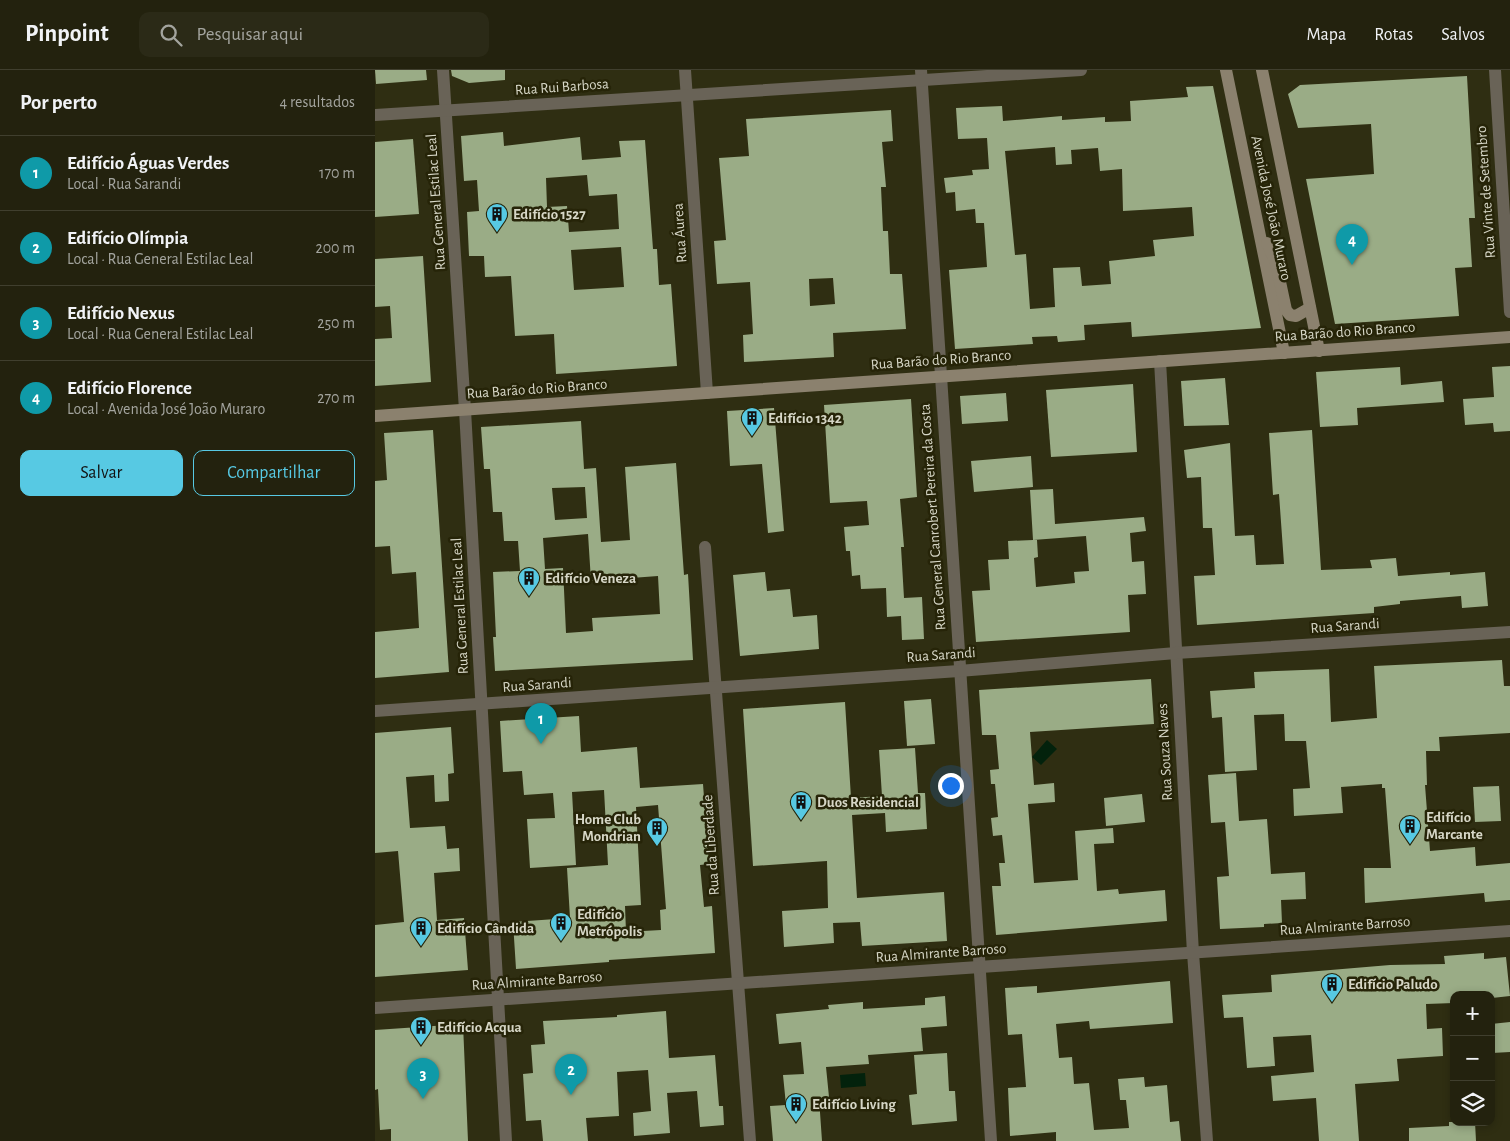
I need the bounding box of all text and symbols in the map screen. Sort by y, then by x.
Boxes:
search box [139,12,489,57]
icon: search [157,21,185,49]
text: Pinpoint [25,22,109,46]
text: Pesquisar aqui [197,25,303,44]
text: Mapa [1307,26,1346,44]
text: Rotas [1374,26,1413,44]
text: Salvos [1441,26,1485,44]
street label: Rua Rui Barbosa [515,76,610,98]
text: Por perto [20,92,97,113]
text: 4 resultados [280,94,355,110]
street label: Rua Vinte de Setembro [1474,125,1498,259]
street label: Rua General Estilac Leal [424,133,448,271]
street label: Avenida José João Muraro [1248,134,1294,282]
text: Edifício Águas Verdes [67,154,229,173]
text: 1 [33,165,39,181]
text: 170 m [319,165,355,181]
text: Local · Rua Sarandi [67,176,181,192]
building icon: Edifício 1527 [485,202,509,233]
street label: Rua Áurea [668,203,690,263]
place label: Edifício 1527 [513,207,586,222]
pin: 4 [1336,224,1368,265]
text: Edifício Olímpia [67,229,188,248]
text: 2 [32,240,40,256]
text: 200 m [315,240,355,256]
text: Local · Rua General Estilac Leal [67,251,254,267]
text: Edifício Nexus [67,304,175,323]
text: 3 [33,315,39,331]
text: 250 m [317,315,355,331]
street label: Rua Barão do Rio Branco [1274,320,1416,344]
text: Local · Rua General Estilac Leal [67,326,254,342]
street label: Rua Barão do Rio Branco [870,348,1012,372]
street label: Rua Barão do Rio Branco [466,377,608,401]
text: Edifício Florence [67,379,192,398]
text: 4 [32,390,40,406]
text: 270 m [317,390,355,406]
text: Local · Avenida José João Muraro [67,401,265,417]
street label: Rua General Canrobert Pereira da Costa [918,403,948,631]
building icon: Edifício 1342 [740,406,764,437]
place label: Edifício 1342 [768,411,842,426]
button: Salvar [20,450,183,496]
button: Compartilhar [193,450,355,496]
street label: Rua General Estilac Leal [449,537,471,675]
building icon: Edifício Veneza [517,566,541,597]
place label: Edifício Veneza [545,571,636,586]
street label: Rua Sarandi [1310,616,1380,636]
street label: Rua Sarandi [906,645,976,665]
street label: Rua Sarandi [502,675,572,695]
pin: 1 [525,703,557,744]
street label: Rua Souza Naves [1155,703,1175,801]
your location [938,773,964,799]
building icon: Duos Residencial [789,790,813,821]
street label: Rua da Liberdade [700,794,722,896]
place label: Duos Residencial [817,795,919,810]
place label: Edifício Marcante [1426,810,1483,842]
place label: Home Club Mondrian [575,812,641,844]
building icon: Edifício Marcante [1398,814,1422,845]
building icon: Home Club Mondrian [645,816,669,847]
place label: Edifício Metrópolis [577,907,643,939]
building icon: Edifício Metrópolis [549,911,573,942]
street label: Rua Almirante Barroso [1279,914,1411,938]
building icon: Edifício Cândida [409,916,433,947]
place label: Edifício Cândida [437,921,534,936]
street label: Rua Almirante Barroso [875,941,1007,965]
street label: Rua Almirante Barroso [471,969,603,993]
building icon: Edifício Paludo [1320,972,1344,1003]
place label: Edifício Paludo [1348,977,1438,992]
map controls [1450,991,1495,1126]
button: + [1450,991,1495,1036]
building icon: Edifício Acqua [409,1015,433,1046]
place label: Edifício Acqua [437,1020,522,1035]
button: − [1450,1036,1495,1081]
pin: 2 [555,1054,587,1095]
pin: 3 [407,1058,439,1099]
button: layers [1450,1081,1495,1126]
building icon: Edifício Living [784,1092,808,1123]
place label: Edifício Living [812,1097,896,1112]

